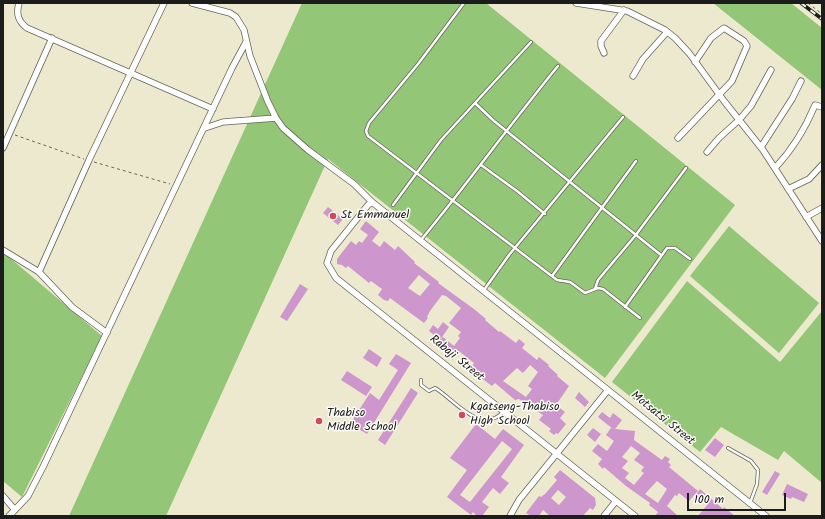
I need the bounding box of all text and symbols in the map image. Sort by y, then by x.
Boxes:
place label: St Emmanuel [341,209,409,223]
marker: St Emmanuel [328,211,338,221]
street label: Rabaji Street [426,333,486,385]
street label: Motsatsi Street [627,389,697,449]
place label: Kgatseng-Thabiso High School [470,401,559,429]
place label: Thabiso Middle School [327,407,396,435]
marker: Kgatseng-Thabiso High School [457,410,467,420]
marker: Thabiso Middle School [314,416,324,426]
scale bar [689,485,788,511]
text: 100 m [694,490,724,509]

